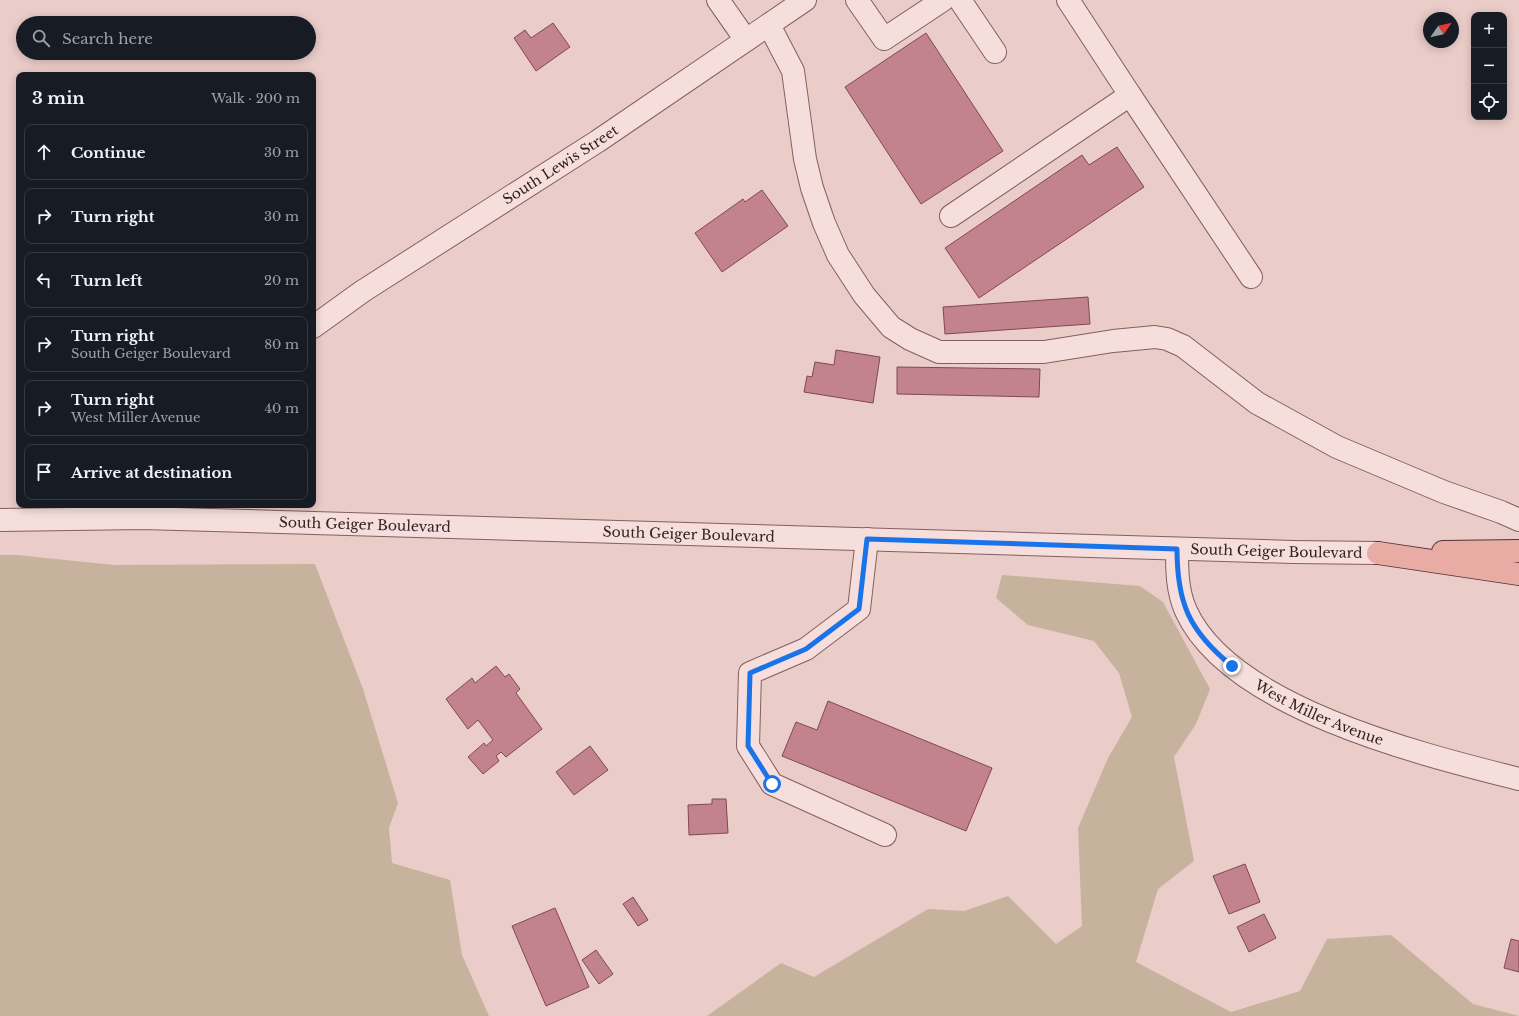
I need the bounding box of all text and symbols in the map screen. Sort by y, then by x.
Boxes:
north arrow [1423,12,1459,48]
map controls [1471,12,1507,120]
button: + [1471,12,1507,48]
search box [16,16,316,60]
icon: search [30,27,52,49]
text: Search here [62,29,153,48]
button: − [1471,48,1507,84]
button: locate [1471,84,1507,120]
text: 3 min [32,88,85,109]
text: Walk · 200 m [211,90,300,107]
street label: South Lewis Street [499,120,622,208]
icon: ahead [33,141,55,163]
text: Continue [71,143,146,162]
text: 30 m [264,144,299,161]
icon: right [33,205,55,227]
text: Turn right [71,207,154,226]
text: 30 m [264,208,299,225]
icon: left [33,269,55,291]
text: Turn left [71,271,142,290]
text: 20 m [264,272,299,289]
text: Turn right [71,326,154,345]
icon: right [33,333,55,355]
text: 80 m [264,336,299,353]
text: South Geiger Boulevard [71,345,231,362]
text: Turn right [71,390,154,409]
icon: right [33,397,55,419]
text: 40 m [264,400,299,417]
text: West Miller Avenue [71,409,200,426]
icon: arrive [33,461,55,483]
text: Arrive at destination [71,463,232,482]
street label: South Geiger Boulevard [279,513,452,536]
street label: South Geiger Boulevard [602,523,776,546]
street label: South Geiger Boulevard [1190,540,1363,562]
route end [1223,657,1241,675]
street label: West Miller Avenue [1250,675,1386,749]
route start [763,775,781,793]

